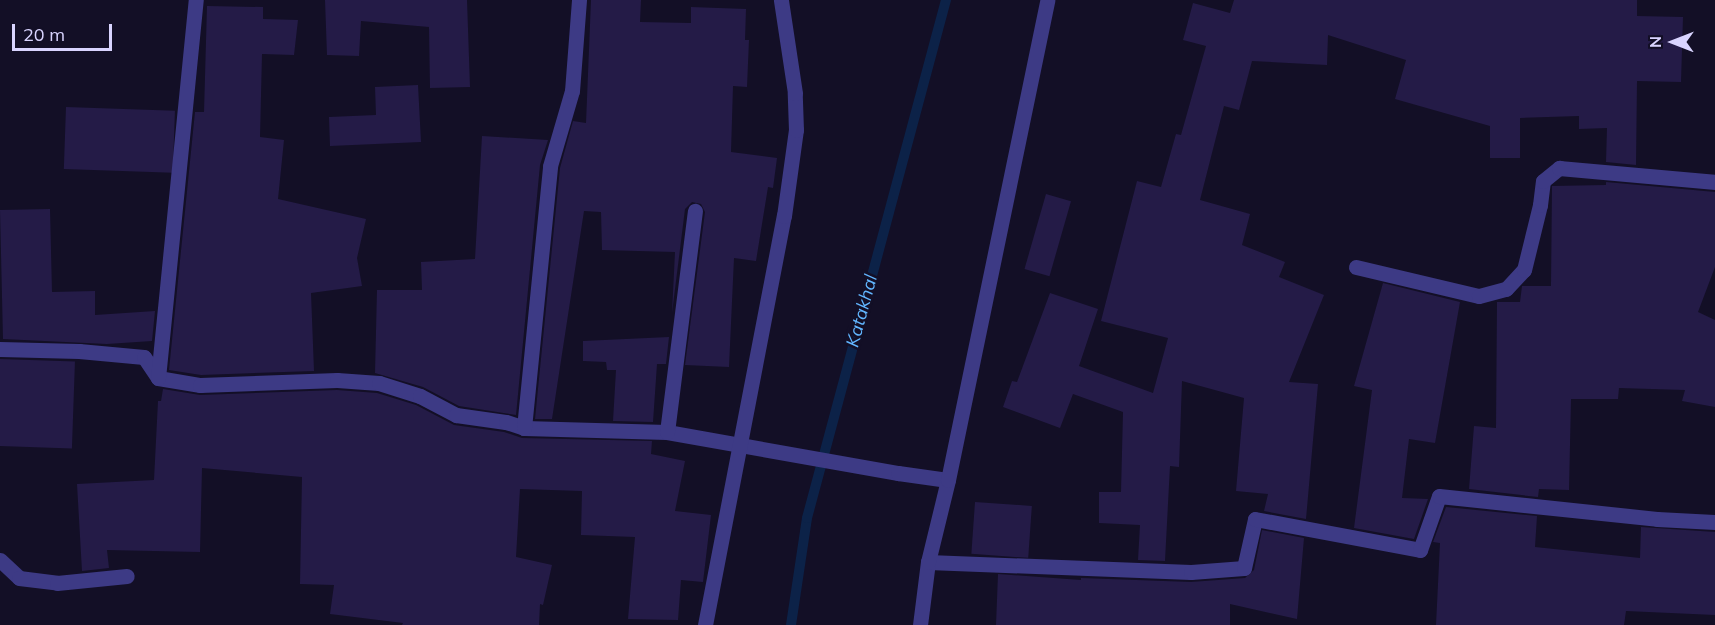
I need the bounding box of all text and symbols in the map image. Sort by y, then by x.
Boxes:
scale bar [15,12,116,50]
north arrow [1643,12,1703,72]
text: 20 m [23,23,65,46]
text: N [1645,36,1665,48]
water label: Katakhal [842,272,882,350]

